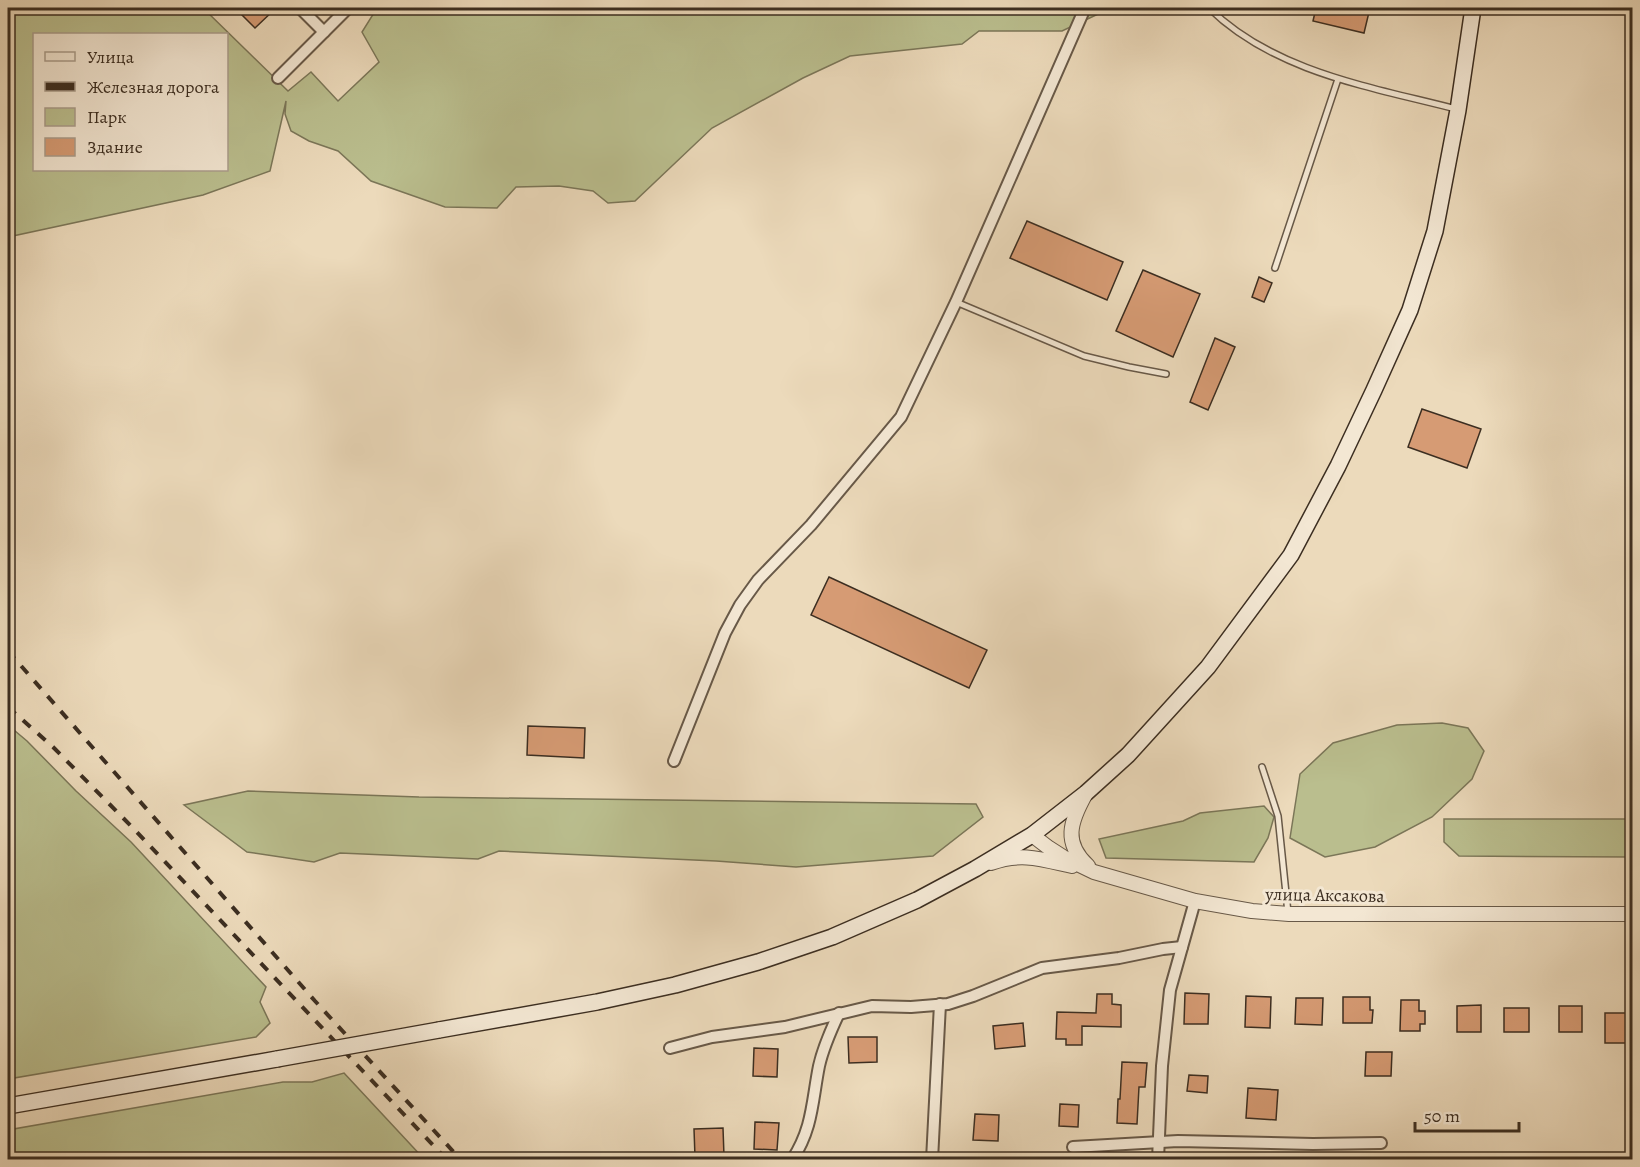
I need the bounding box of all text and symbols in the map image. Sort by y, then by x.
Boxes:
legend [33,33,228,171]
text: Улица [87,45,135,69]
text: Железная дорога [87,75,220,99]
text: Парк [87,105,127,129]
text: Здание [87,135,143,159]
street label: улица Аксакова [1264,882,1386,908]
scale bar [1415,1095,1518,1133]
text: 50 m [1424,1104,1460,1128]

